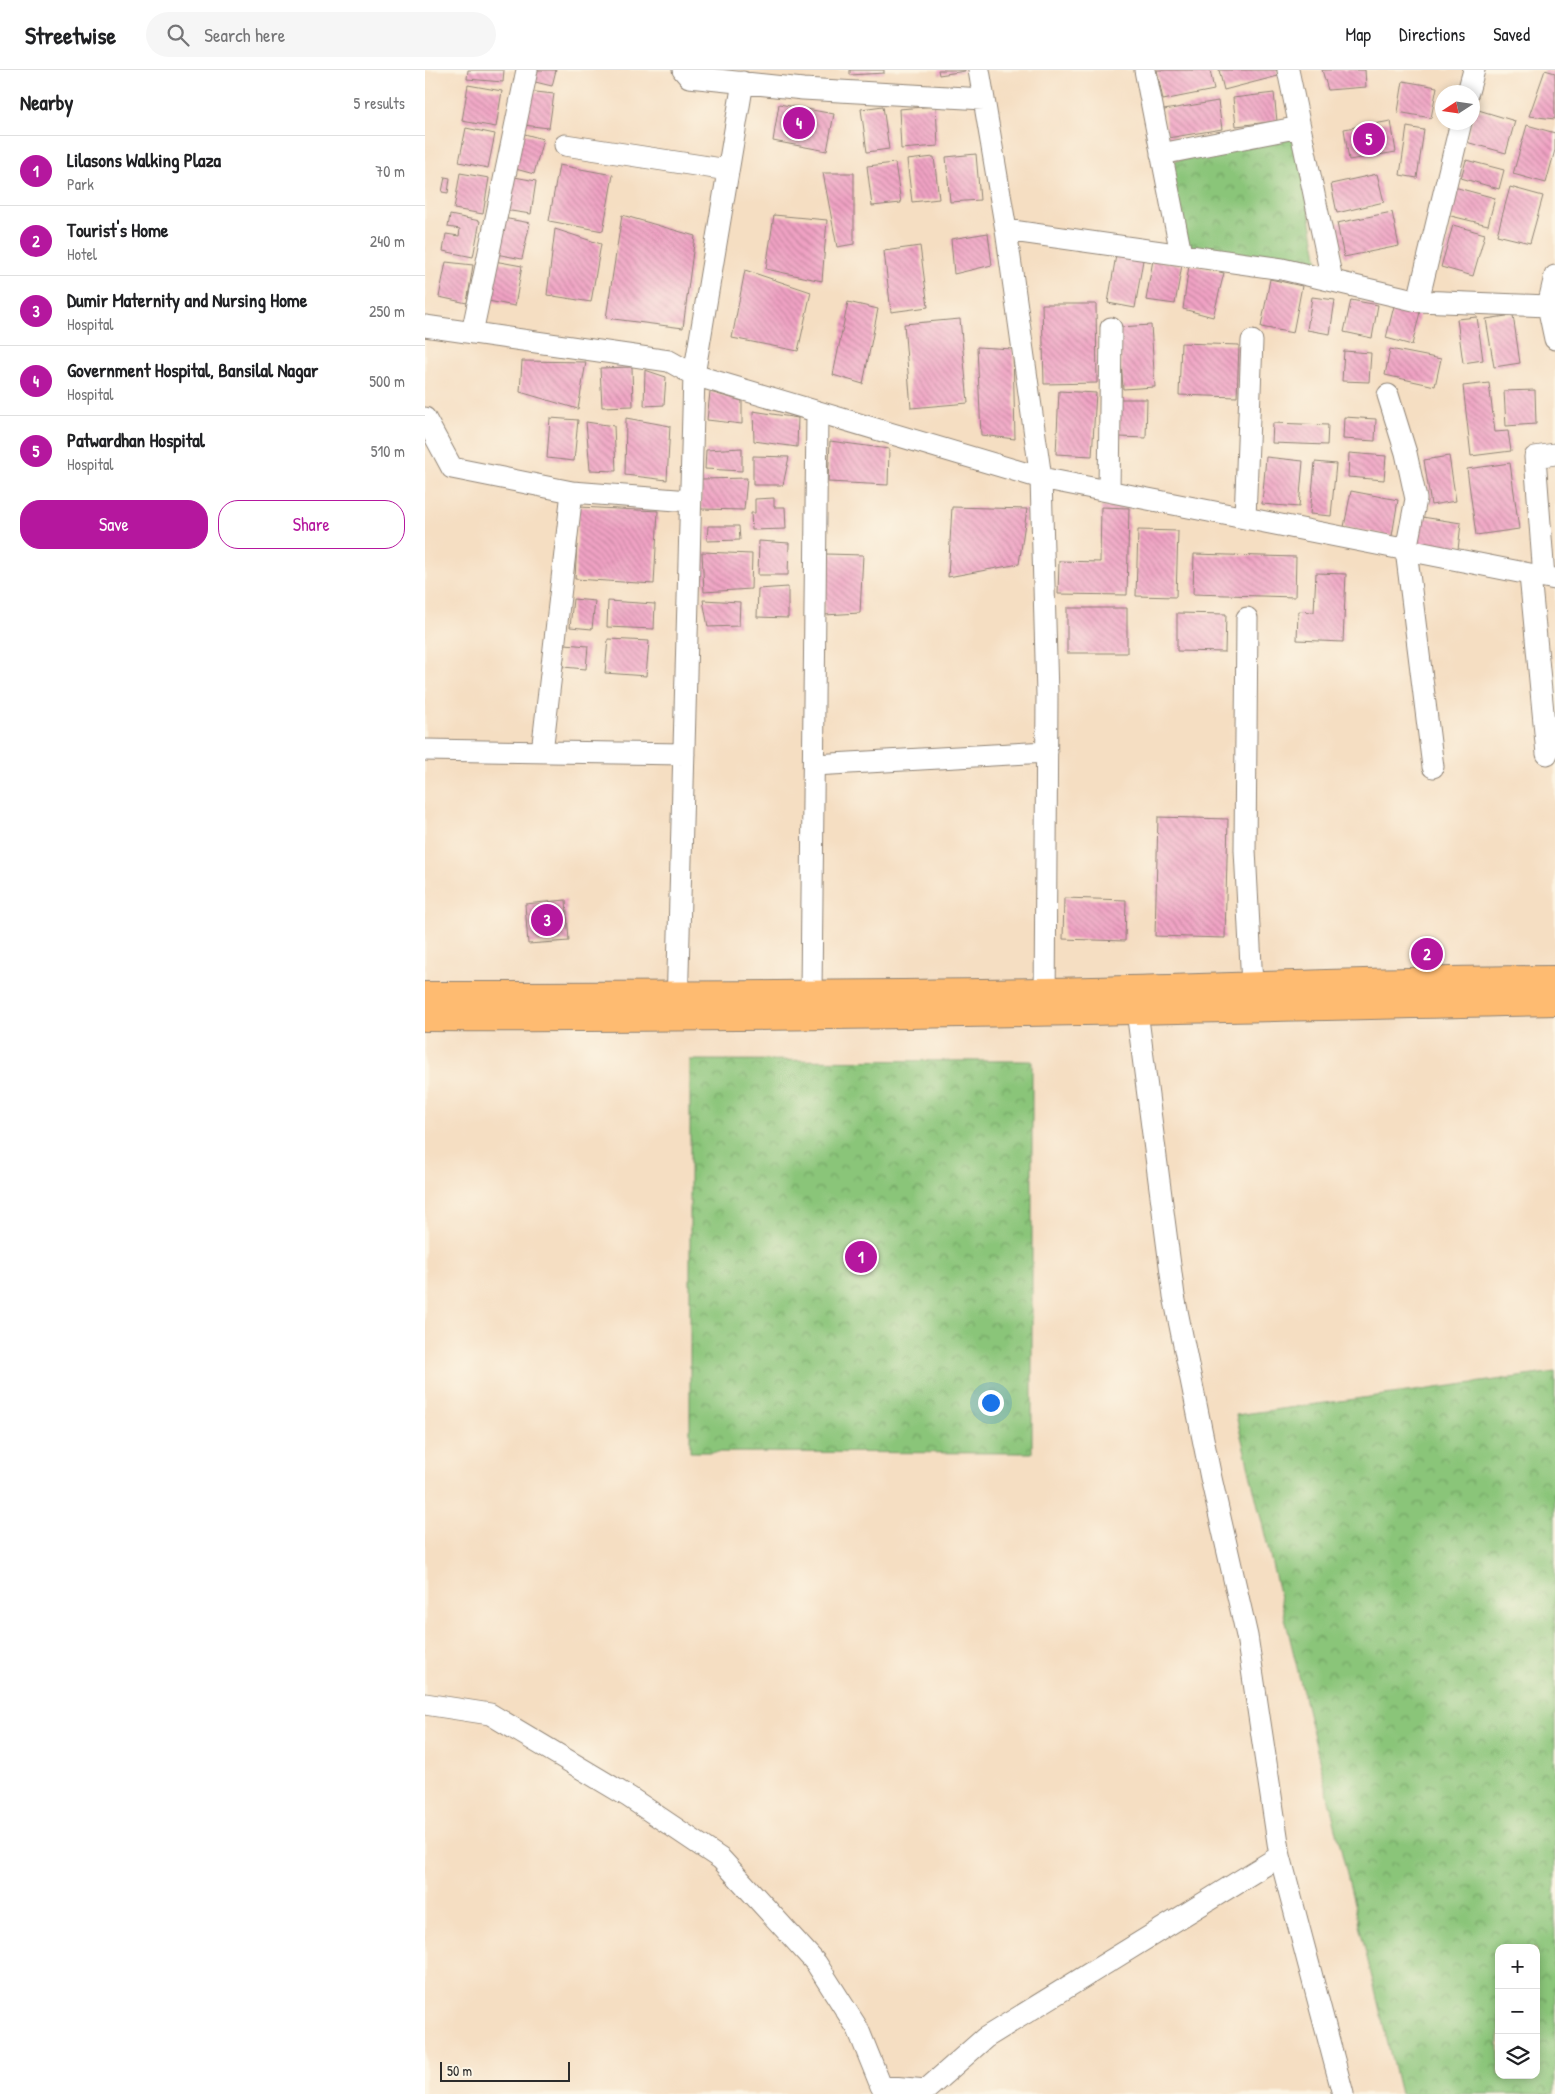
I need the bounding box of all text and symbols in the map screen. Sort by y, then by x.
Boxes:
search box [146,12,496,57]
text: Streetwise [25,19,116,51]
icon: search [164,21,192,49]
text: Search here [204,22,285,48]
text: Map [1346,22,1371,47]
text: Directions [1399,22,1465,47]
text: Saved [1493,22,1530,47]
north arrow [1435,85,1480,130]
text: Nearby [20,88,73,117]
text: 5 results [354,92,405,114]
pin: 4 [783,104,815,142]
pin: 5 [1353,120,1385,158]
text: Lilasons Walking Plaza [67,147,221,173]
text: 1 [33,160,39,182]
text: 70 m [375,160,405,182]
text: Park [67,173,94,195]
text: Tourist's Home [67,217,168,243]
text: 2 [32,230,40,252]
text: 240 m [370,230,405,252]
text: Hotel [67,243,97,265]
text: Dumir Maternity and Nursing Home [67,287,307,313]
text: 3 [32,300,40,322]
text: 250 m [369,300,405,322]
text: Hospital [67,313,114,335]
text: Government Hospital, Bansilal Nagar [67,357,318,383]
text: 4 [33,370,39,392]
text: 500 m [369,370,405,392]
text: Hospital [67,383,114,405]
text: Patwardhan Hospital [67,427,205,453]
text: 5 [33,440,39,462]
text: 510 m [371,440,405,462]
text: Hospital [67,453,114,475]
button: Save [20,500,208,549]
button: Share [218,500,405,549]
pin: 3 [531,901,563,939]
pin: 2 [1411,935,1443,973]
pin: 1 [845,1238,877,1276]
your location [978,1390,1004,1416]
map controls [1495,1944,1540,2079]
button: + [1495,1944,1540,1989]
button: − [1495,1989,1540,2034]
button: layers [1495,2034,1540,2079]
scale bar [440,2059,570,2082]
text: 50 m [447,2061,472,2080]

